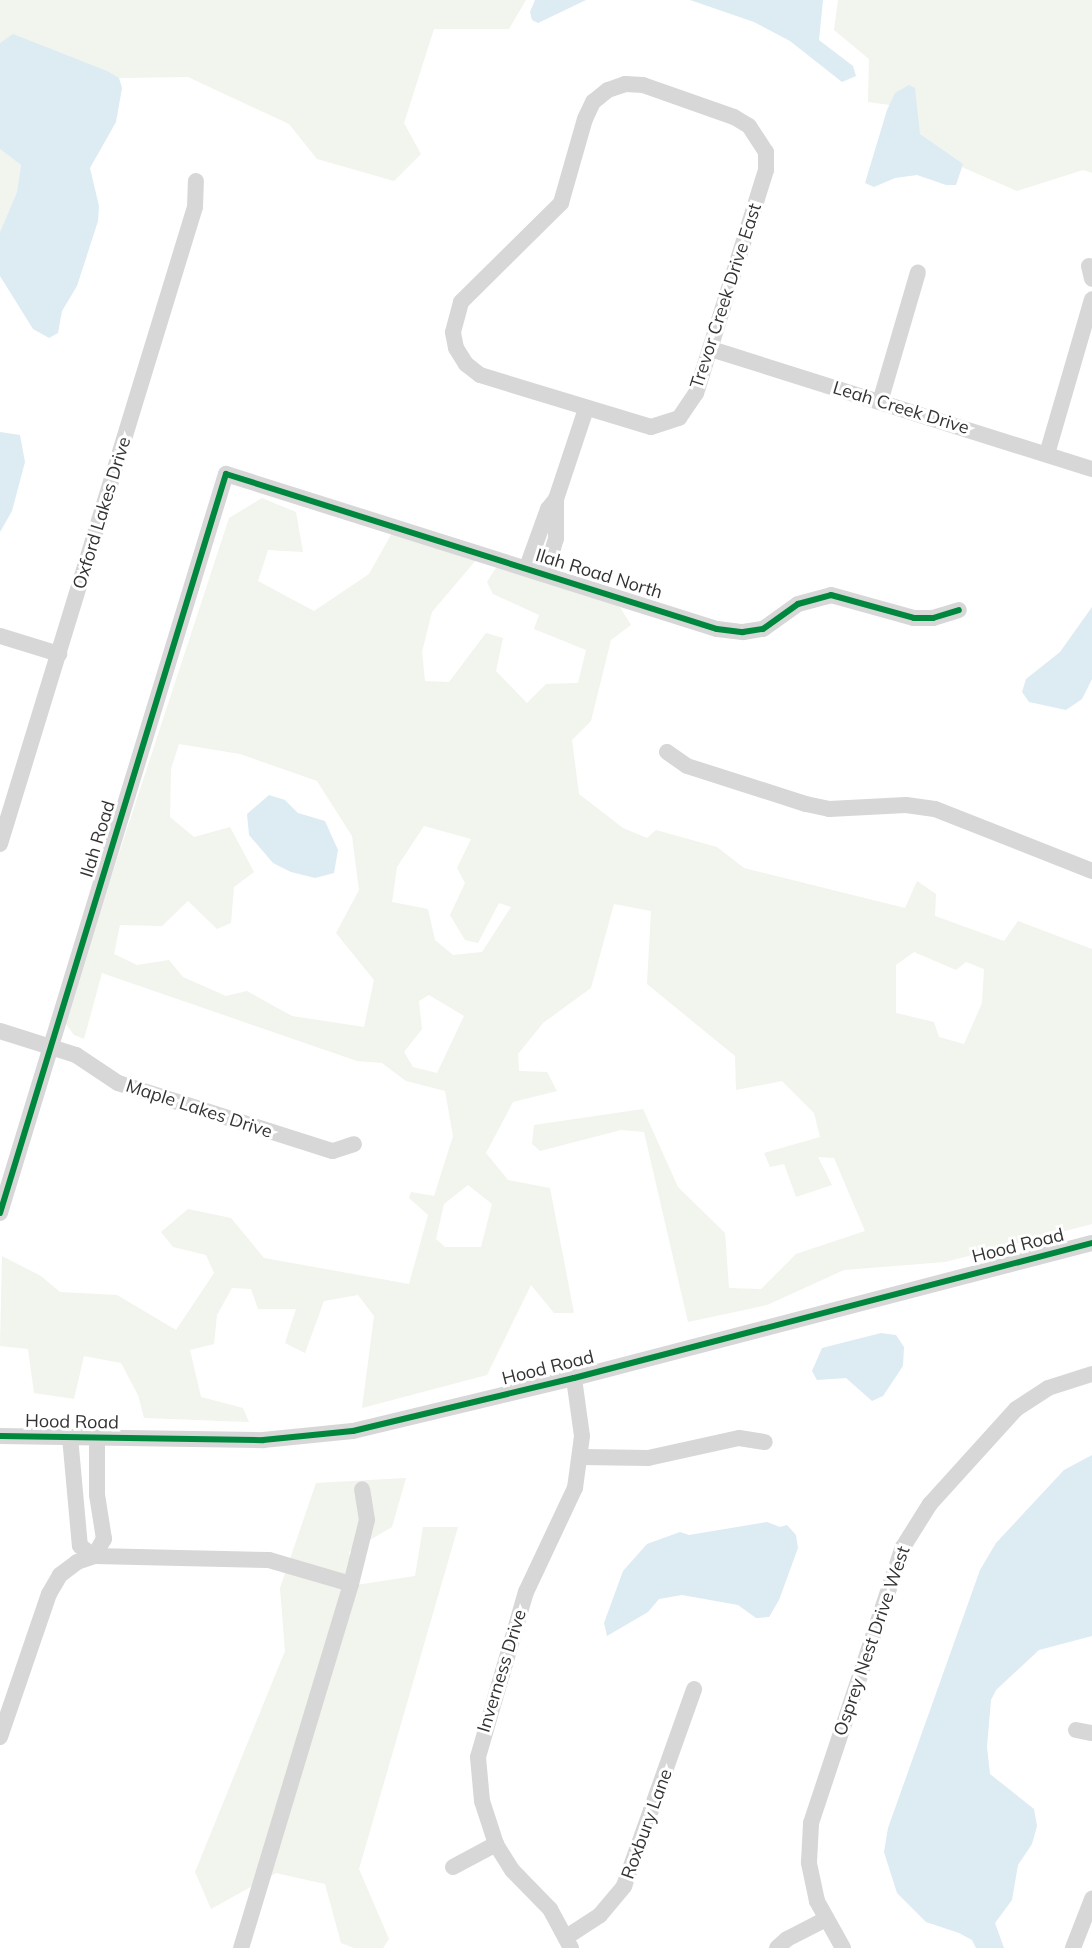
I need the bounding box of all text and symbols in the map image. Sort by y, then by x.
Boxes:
street label: Trevor Creek Drive East [686,201,766,391]
street label: Leah Creek Drive [830,377,972,439]
street label: Oxford Lakes Drive [69,434,135,592]
street label: Ilah Road North [533,544,665,604]
street label: Ilah Road [76,798,120,880]
street label: Maple Lakes Drive [123,1075,275,1143]
street label: Hood Road [970,1224,1066,1268]
street label: Hood Road [500,1346,596,1390]
street label: Hood Road [25,1410,119,1434]
street label: Osprey Nest Drive West [829,1543,915,1739]
street label: Inverness Drive [473,1607,531,1735]
street label: Roxbury Lane [617,1766,677,1882]

